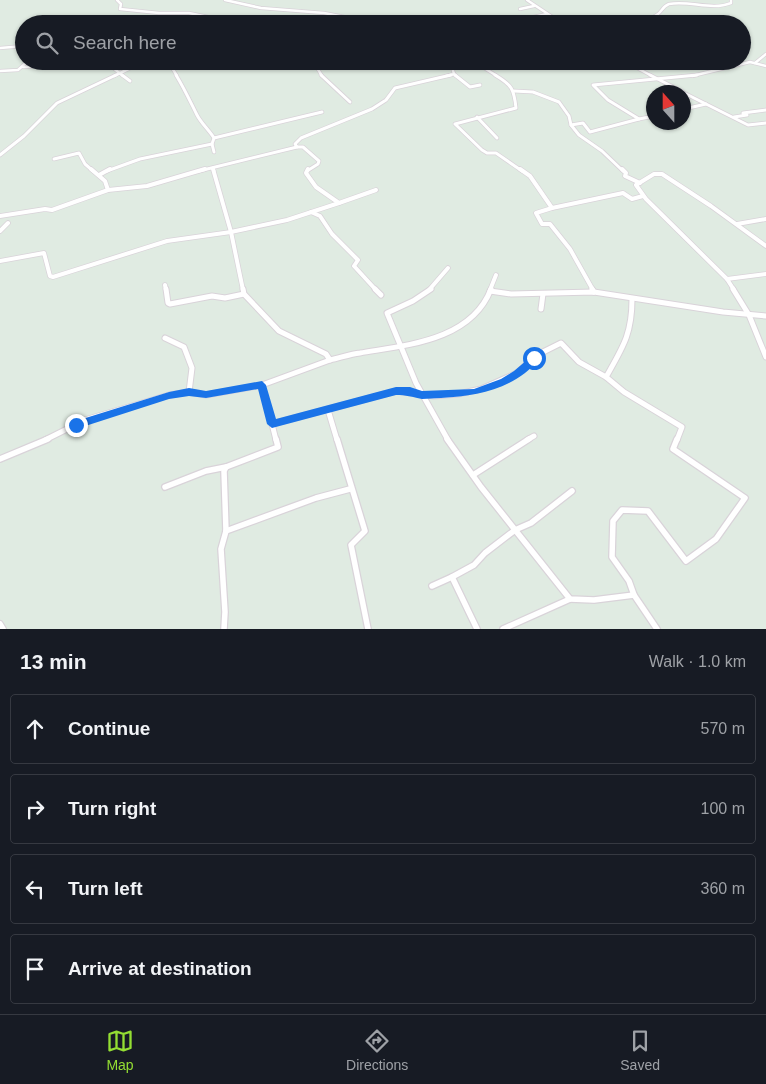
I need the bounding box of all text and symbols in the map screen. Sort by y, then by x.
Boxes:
search box [15,15,751,70]
icon: search [33,29,61,57]
text: Search here [73,32,177,53]
north arrow [646,85,691,130]
route start [523,347,546,370]
route end [65,414,88,437]
text: 13 min [20,650,87,673]
text: Walk · 1.0 km [649,653,746,670]
icon: ahead [21,715,49,743]
text: Continue [68,718,150,739]
text: 570 m [701,720,745,737]
icon: right [21,795,49,823]
text: Turn right [68,798,156,819]
text: 100 m [701,800,745,817]
icon: left [21,875,49,903]
text: Turn left [68,878,143,899]
text: 360 m [701,880,745,897]
icon: arrive [21,955,49,983]
text: Arrive at destination [68,958,252,979]
tab: Map [106,1027,134,1073]
tab: Directions [346,1027,408,1073]
tab: Saved [620,1027,660,1073]

